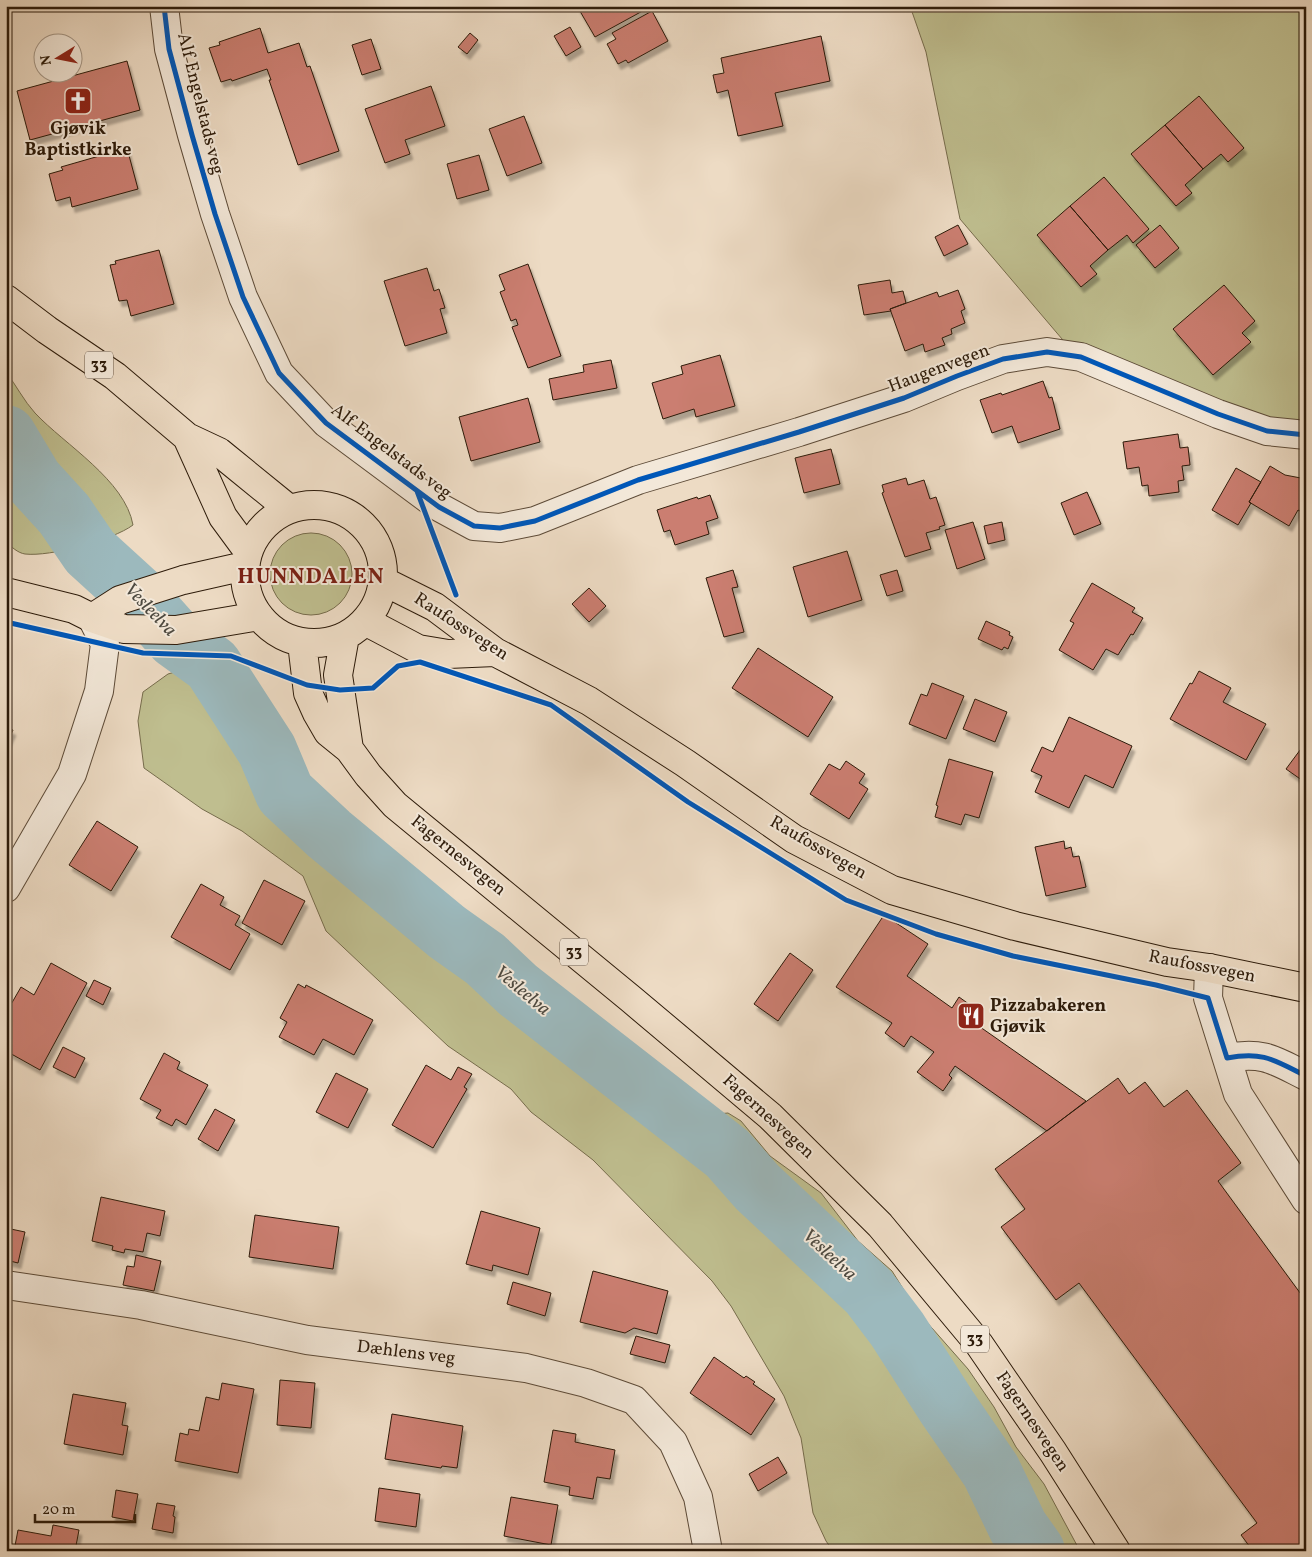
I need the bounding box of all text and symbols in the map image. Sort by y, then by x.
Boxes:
street label: Alf Engelstads veg [170,31,230,177]
north arrow [32,32,82,82]
text: N [36,53,57,67]
church icon: Gjøvik Baptistkirke [63,86,93,116]
place label: Gjøvik Baptistkirke [25,117,131,163]
street label: Haugenvegen [885,338,994,400]
road number: 33 [85,352,113,378]
street label: Alf Engelstads veg [325,398,457,506]
district label: HUNNDALEN [237,562,385,593]
water label: Vesleelva [118,577,182,643]
street label: Raufossvegen [409,587,514,667]
street label: Fagernesvegen [405,810,511,902]
street label: Raufossvegen [765,810,871,886]
road number: 33 [560,939,588,966]
street label: Raufossvegen [1146,944,1258,990]
water label: Vesleelva [488,960,556,1022]
place label: Pizzabakeren Gjøvik [990,994,1106,1040]
restaurant icon: Pizzabakeren Gjøvik [956,1001,986,1031]
street label: Fagernesvegen [716,1069,820,1165]
water label: Vesleelva [796,1223,862,1287]
road number: 33 [961,1326,989,1352]
street label: Dæhlens veg [355,1335,457,1371]
street label: Fagernesvegen [989,1367,1075,1477]
scale bar [35,1492,135,1524]
text: 20 m [42,1500,75,1521]

